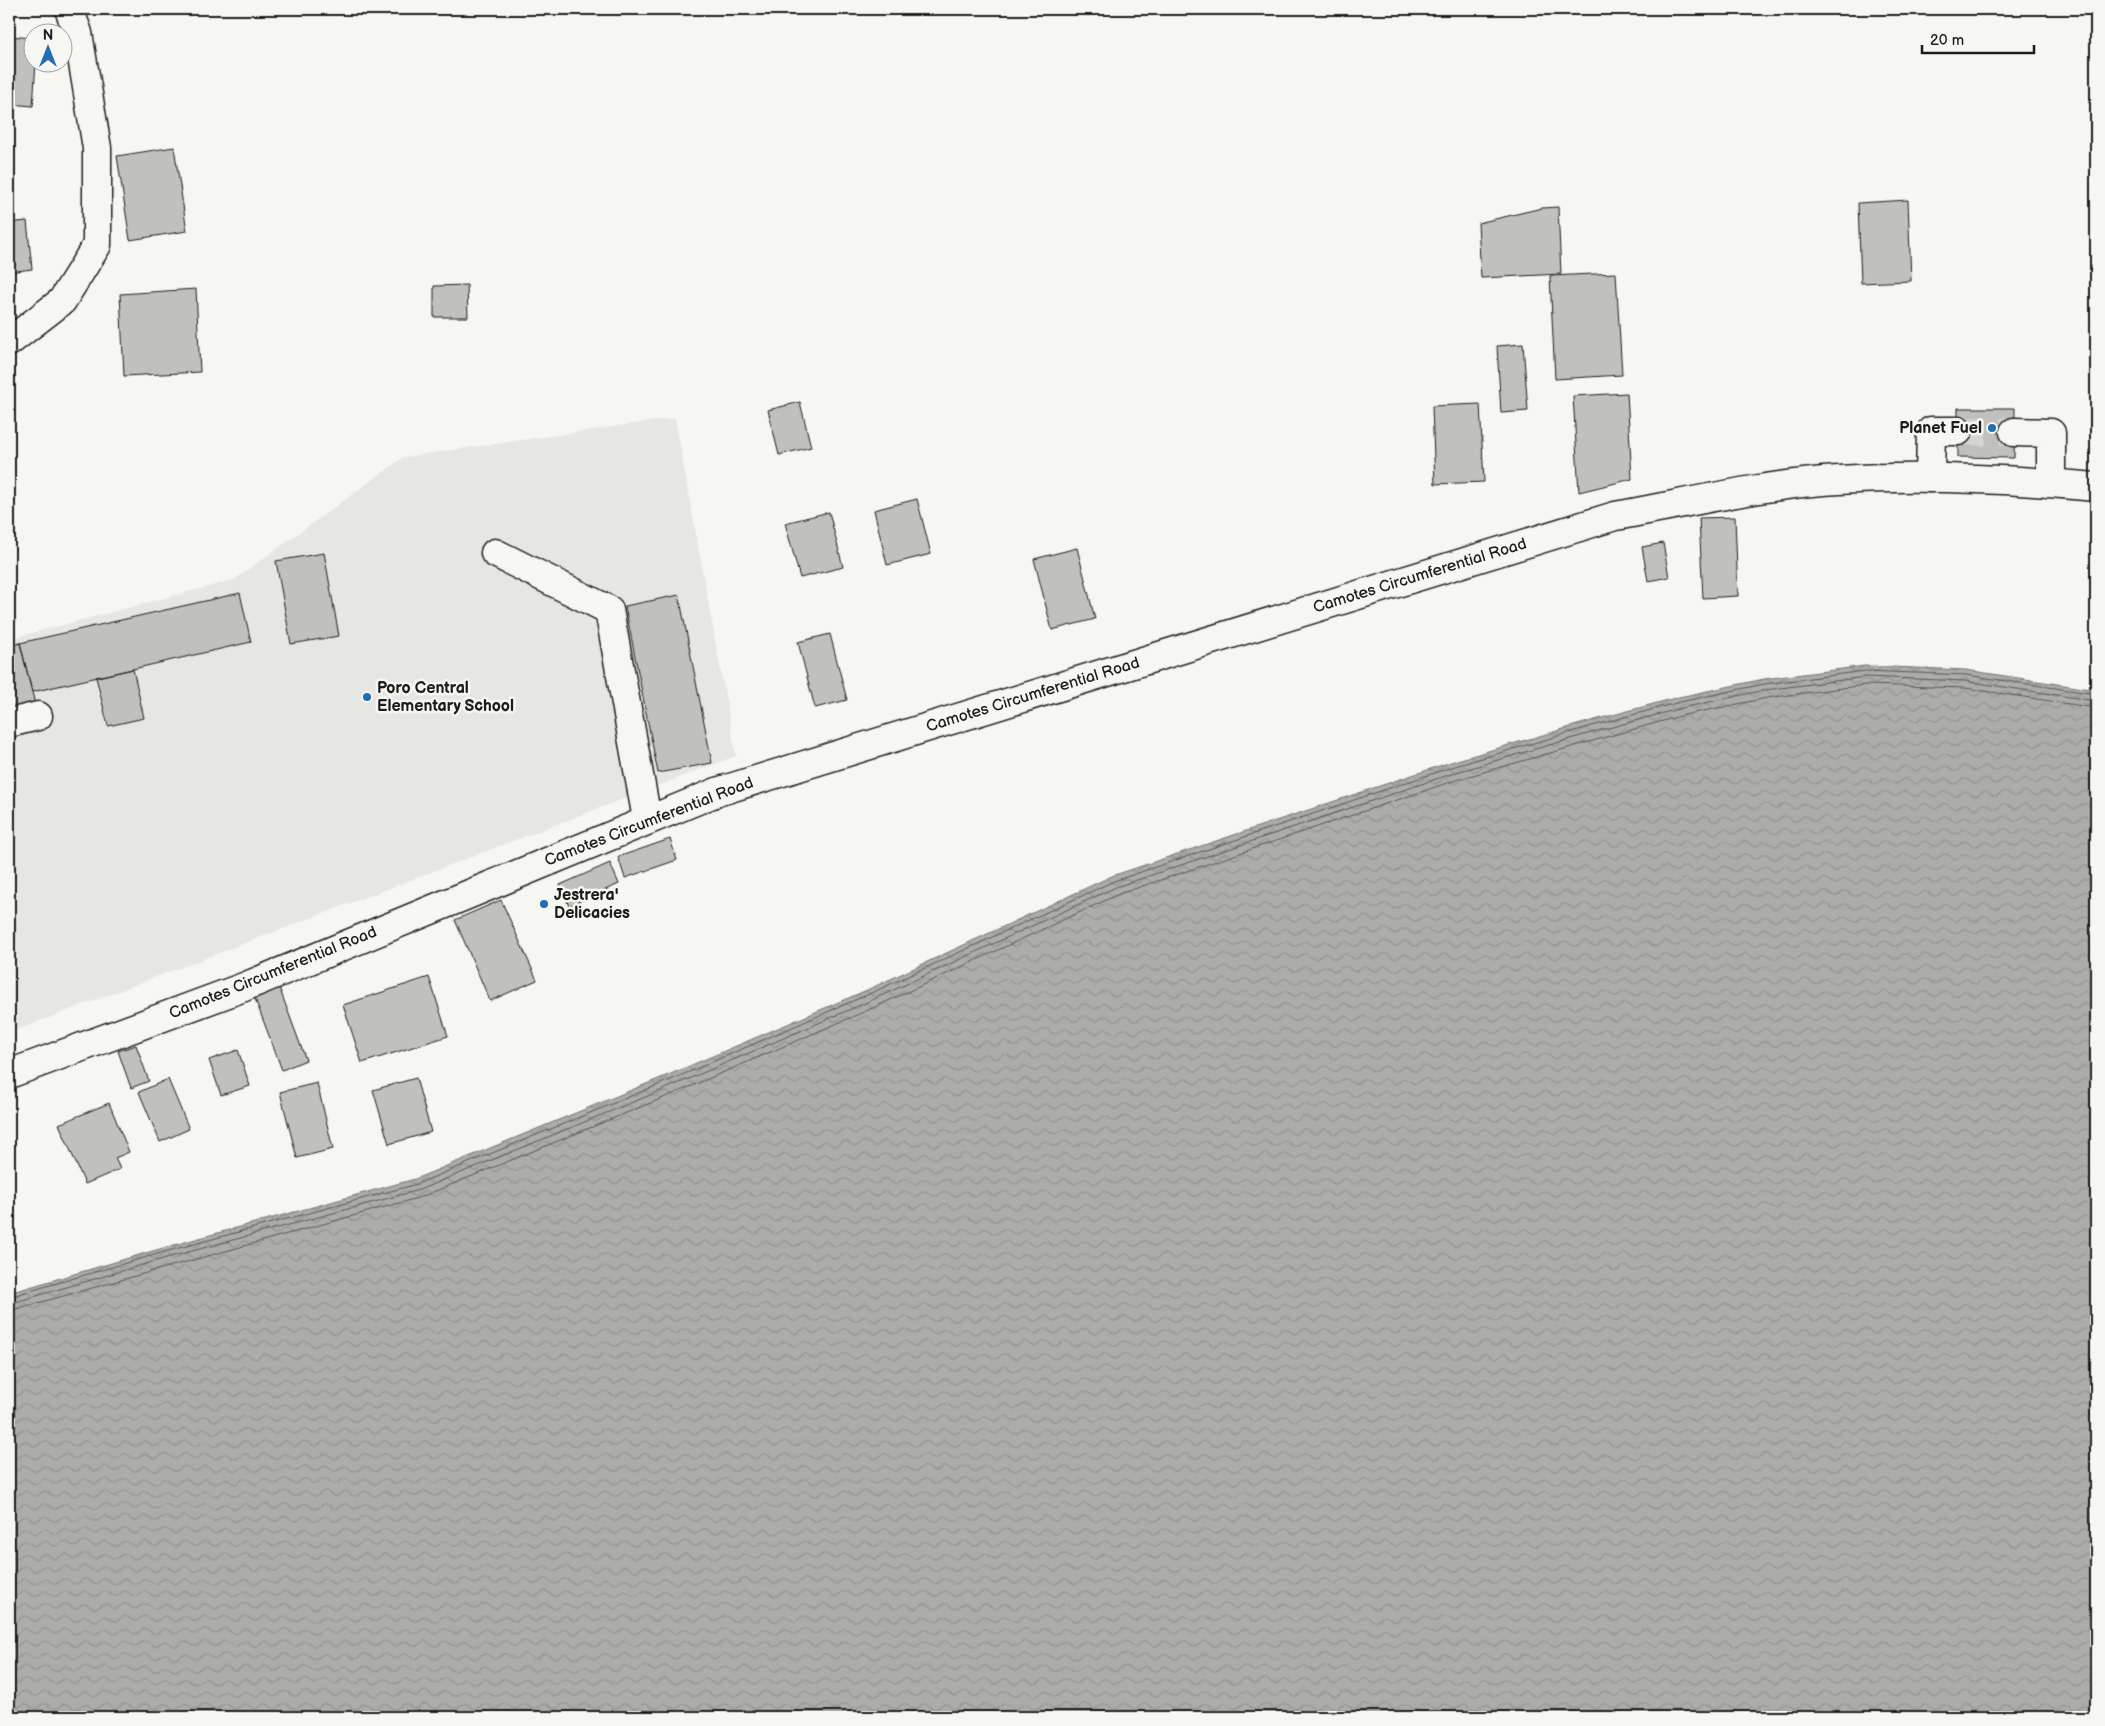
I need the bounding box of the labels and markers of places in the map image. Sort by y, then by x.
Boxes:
place label: Planet Fuel [1899,419,1982,438]
marker: Planet Fuel [1986,422,1998,434]
place label: Poro Central Elementary School [377,679,514,716]
marker: Poro Central Elementary School [361,691,373,703]
place label: Jestrera' Delicacies [554,886,630,923]
marker: Jestrera' Delicacies [538,898,550,910]

